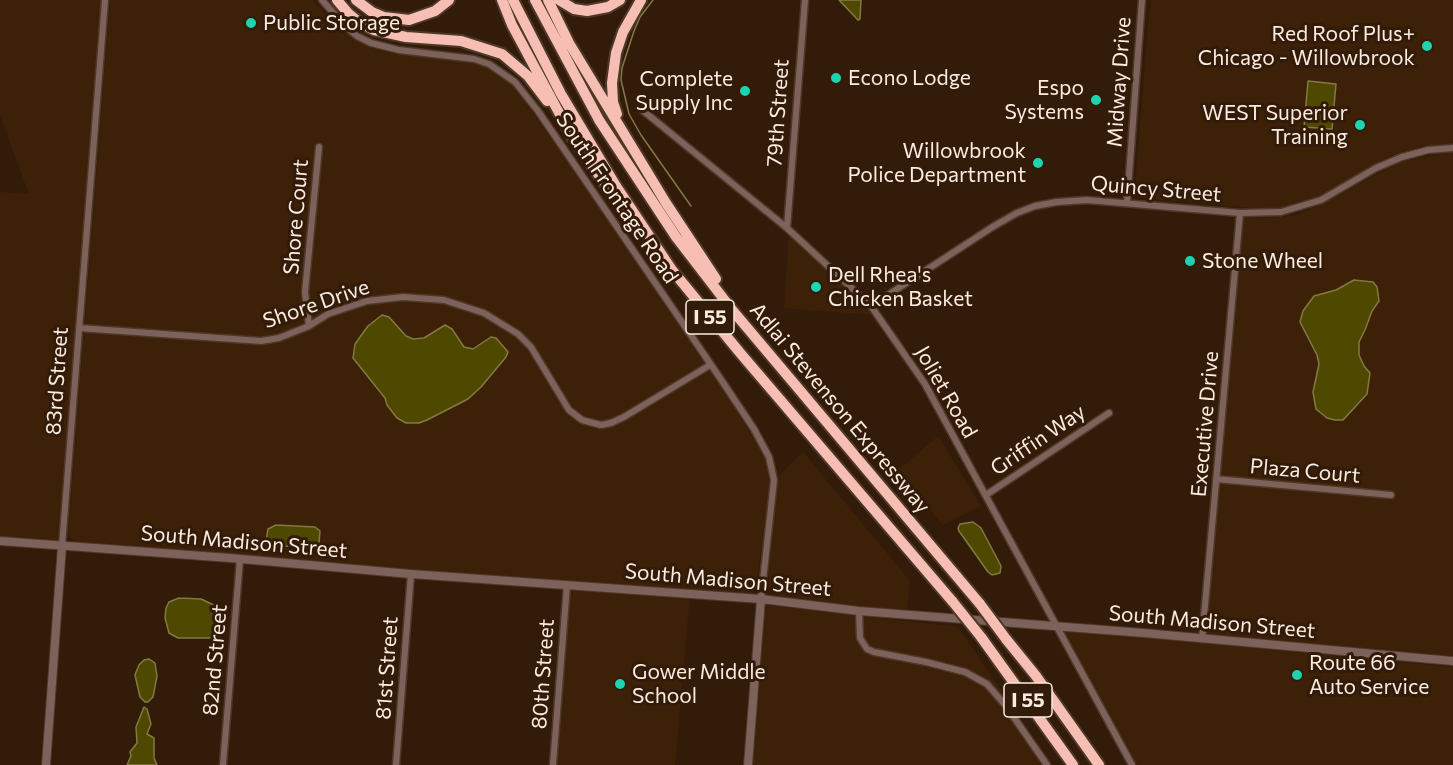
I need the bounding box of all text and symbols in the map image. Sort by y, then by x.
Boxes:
place label: Public Storage [263,10,400,36]
marker: Public Storage [244,16,258,30]
street label: Midway Drive [1102,16,1136,148]
place label: Red Roof Plus+ Chicago - Willowbrook [1198,21,1415,71]
marker: Red Roof Plus+ Chicago - Willowbrook [1420,39,1434,53]
street label: 79th Street [762,58,794,168]
place label: Econo Lodge [848,65,971,91]
place label: Complete Supply Inc [636,66,733,116]
marker: Econo Lodge [829,71,843,85]
place label: Espo Systems [1004,75,1084,125]
marker: Complete Supply Inc [738,84,752,98]
marker: Espo Systems [1089,93,1103,107]
place label: WEST Superior Training [1202,100,1348,150]
street label: South Frontage Road [550,108,684,288]
marker: WEST Superior Training [1353,118,1367,132]
place label: Willowbrook Police Department [847,138,1026,188]
marker: Willowbrook Police Department [1031,156,1045,170]
street label: Shore Court [278,158,314,276]
street label: Quincy Street [1090,171,1222,207]
place label: Stone Wheel [1202,248,1323,274]
marker: Stone Wheel [1183,254,1197,268]
place label: Dell Rhea's Chicken Basket [828,262,973,312]
street label: Shore Drive [260,274,372,334]
marker: Dell Rhea's Chicken Basket [809,280,823,294]
street label: Adlai Stevenson Expressway [744,298,936,518]
road number: I 55 [686,300,734,334]
street label: 83rd Street [41,326,73,436]
street label: Joliet Road [910,342,982,442]
street label: Executive Drive [1186,350,1224,498]
street label: Griffin Way [986,399,1090,481]
street label: Plaza Court [1249,454,1361,488]
street label: South Madison Street [140,520,348,564]
street label: South Madison Street [624,558,832,602]
street label: South Madison Street [1108,600,1316,644]
street label: 82nd Street [198,603,232,717]
street label: 81st Street [371,616,403,720]
street label: 80th Street [527,618,559,730]
place label: Route 66 Auto Service [1309,650,1429,700]
place label: Gower Middle School [632,659,766,709]
marker: Route 66 Auto Service [1290,668,1304,682]
marker: Gower Middle School [613,677,627,691]
road number: I 55 [1004,683,1052,717]

